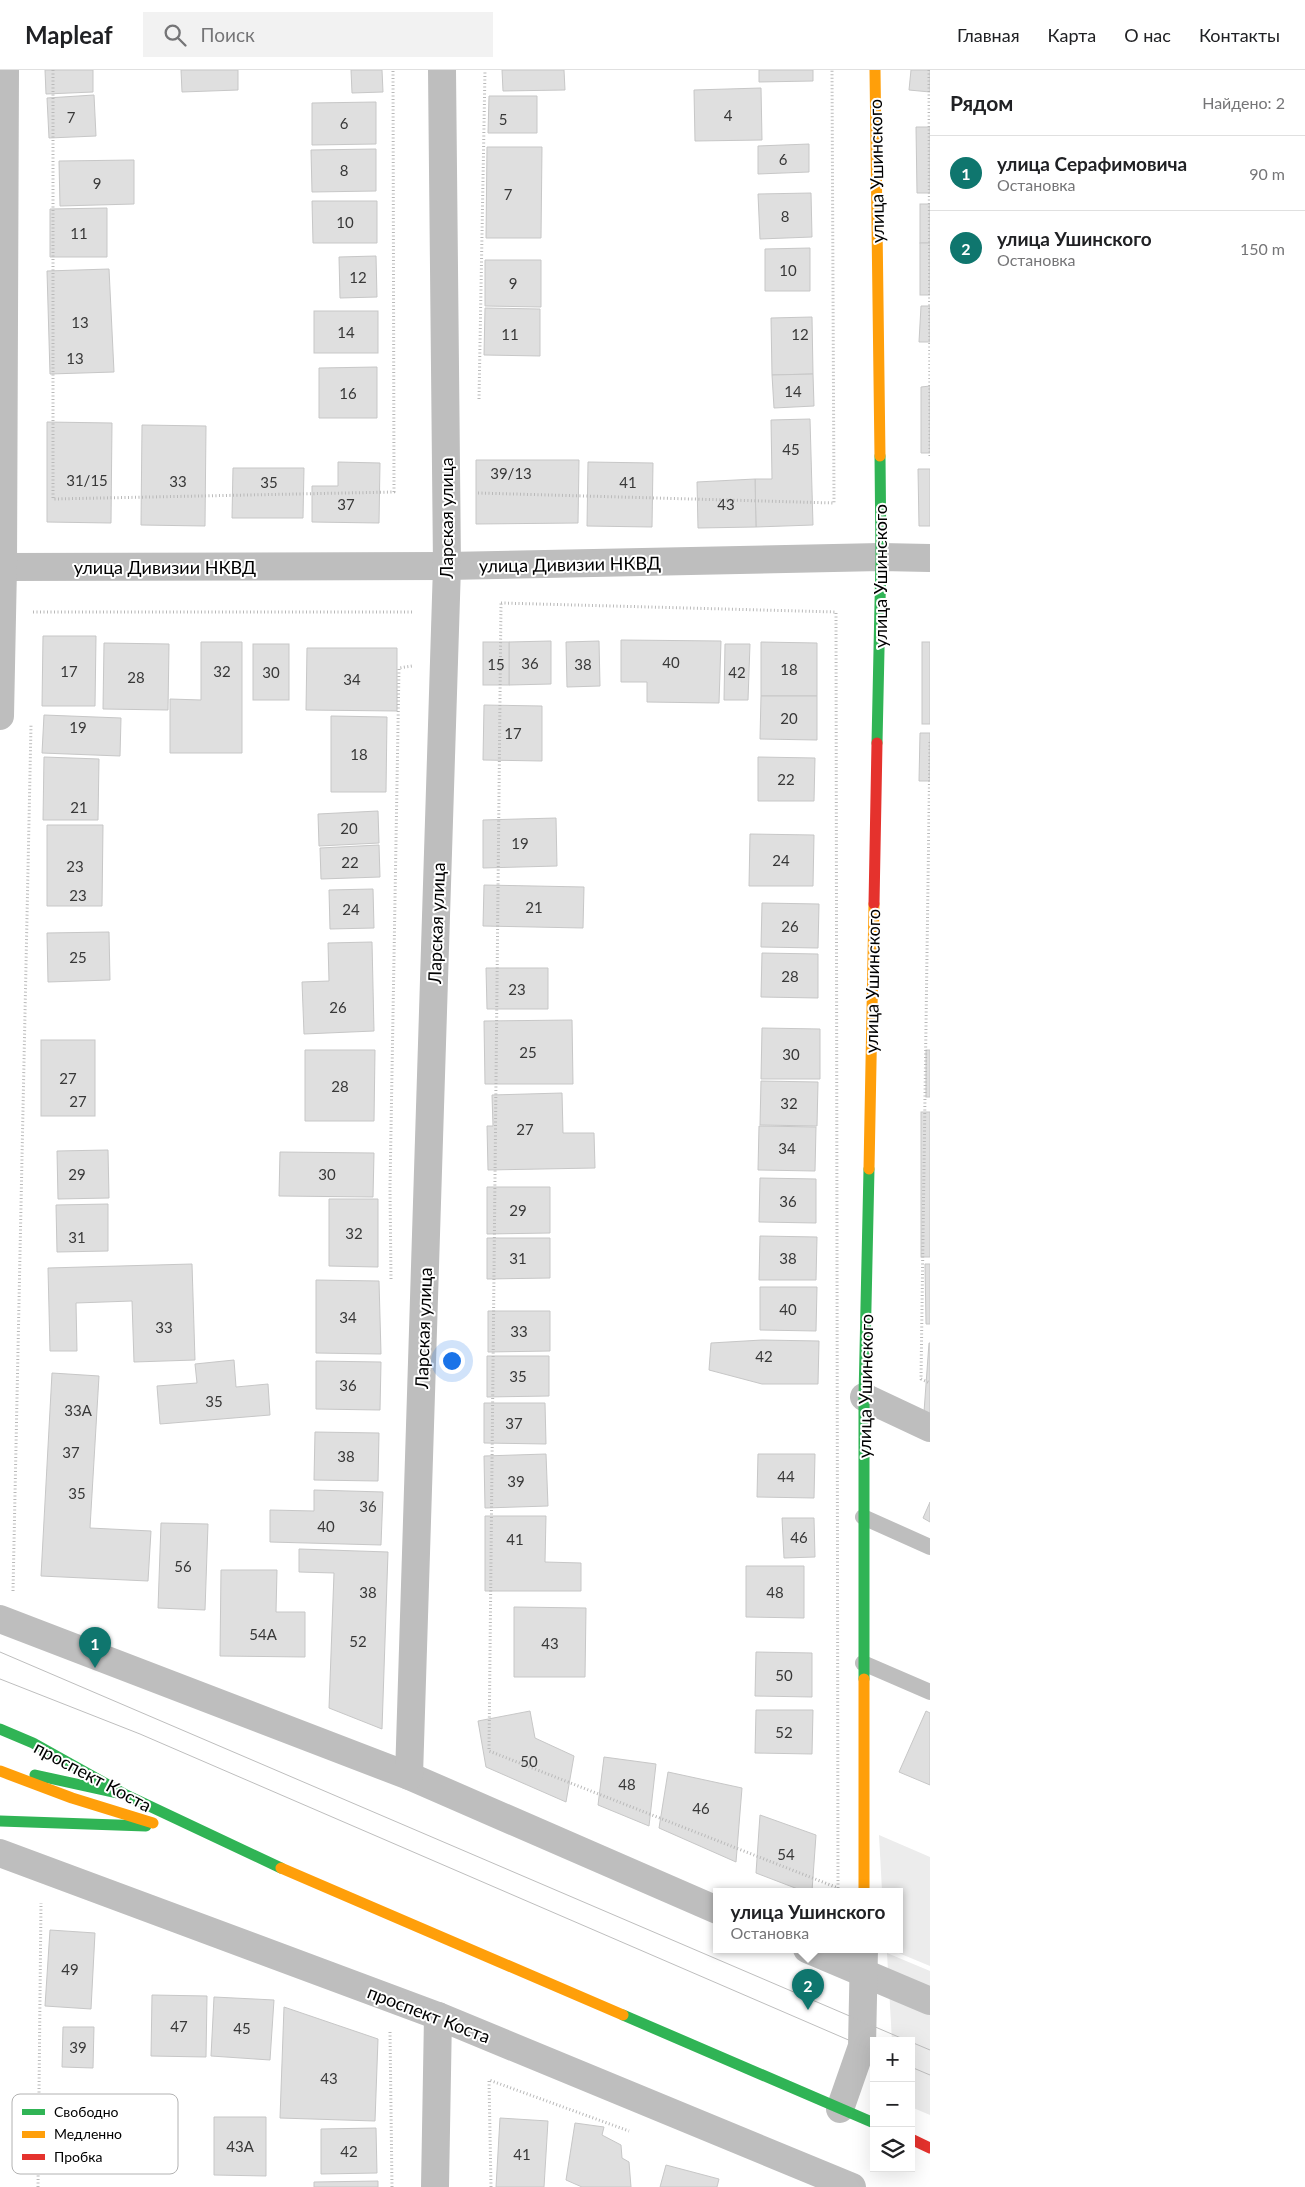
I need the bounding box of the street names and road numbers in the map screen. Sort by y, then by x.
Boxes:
street label: улица Ушинского [864,99,888,243]
street label: Ларская улица [435,457,457,580]
street label: улица Ушинского [869,504,891,648]
street label: улица Дивизии НКВД [479,551,661,577]
street label: улица Дивизии НКВД [74,556,256,578]
street label: Ларская улица [423,862,449,985]
street label: улица Ушинского [860,909,884,1053]
street label: Ларская улица [410,1267,436,1390]
street label: улица Ушинского [853,1314,877,1458]
street label: проспект Коста [31,1736,155,1816]
street label: проспект Коста [364,1980,494,2048]

